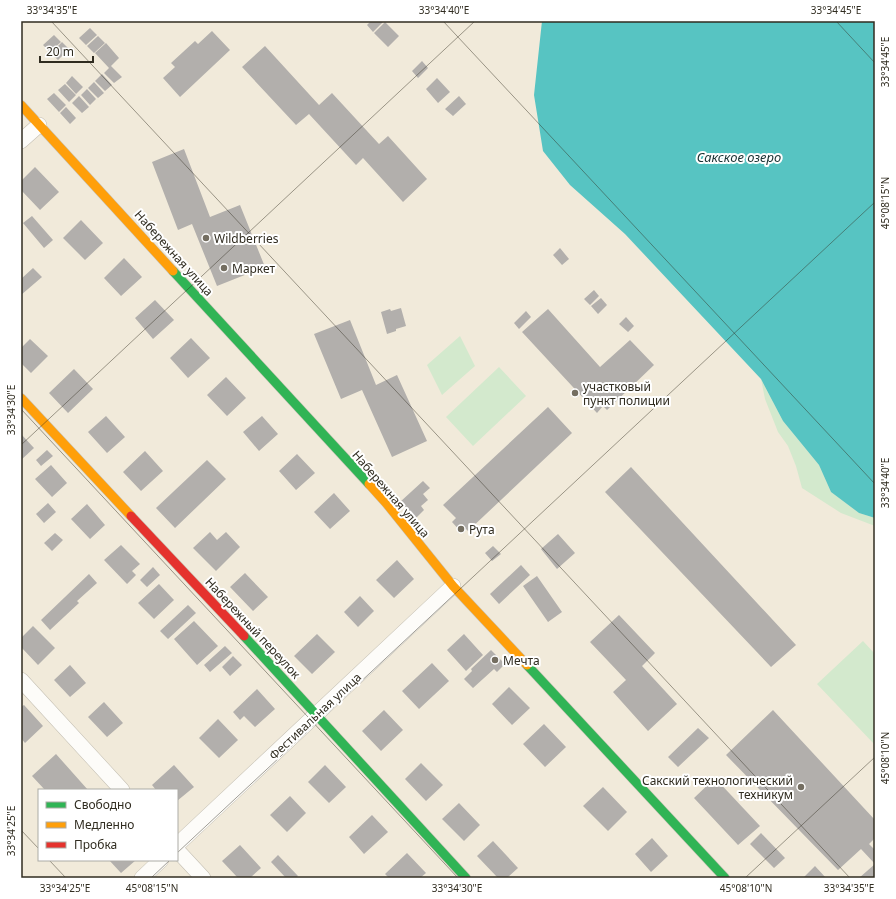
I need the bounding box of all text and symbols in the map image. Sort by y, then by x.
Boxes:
text: 33°34'35"E [27,3,77,17]
text: 33°34'40"E [419,3,469,17]
text: 33°34'45"E [811,3,861,17]
text: 33°34'45"E [878,37,892,87]
scale bar [40,38,93,64]
text: 20 m [46,43,74,60]
water label: Сакское озеро [697,148,781,166]
text: 45°08'15"N [878,177,892,229]
street label: Набережная улица [131,206,217,300]
place label: Wildberries [214,230,279,247]
marker: Wildberries [201,233,211,243]
place label: Маркет [232,260,275,277]
marker: Маркет [219,263,229,273]
place label: участковый пункт полиции [583,378,670,409]
text: 33°34'30"E [4,385,18,435]
marker: участковый пункт полиции [570,388,580,398]
street label: Набережная улица [348,447,434,541]
text: 33°34'40"E [878,458,892,508]
place label: Рута [469,521,495,538]
marker: Рута [456,524,466,534]
street label: Набережный переулок [202,574,305,683]
place label: Мечта [503,652,540,669]
marker: Мечта [490,655,500,665]
street label: Фестивальная улица [265,669,365,763]
text: 45°08'10"N [878,732,892,784]
place label: Сакский технологический техникум [642,772,793,803]
marker: Сакский технологический техникум [796,782,806,792]
legend [38,789,178,861]
text: Свободно [74,796,132,813]
text: 33°34'25"E [4,806,18,856]
text: Медленно [74,816,134,833]
text: Пробка [74,836,117,853]
text: 33°34'25"E [40,881,90,895]
text: 45°08'15"N [126,881,178,895]
text: 33°34'30"E [432,881,482,895]
text: 45°08'10"N [720,881,772,895]
text: 33°34'35"E [824,881,874,895]

